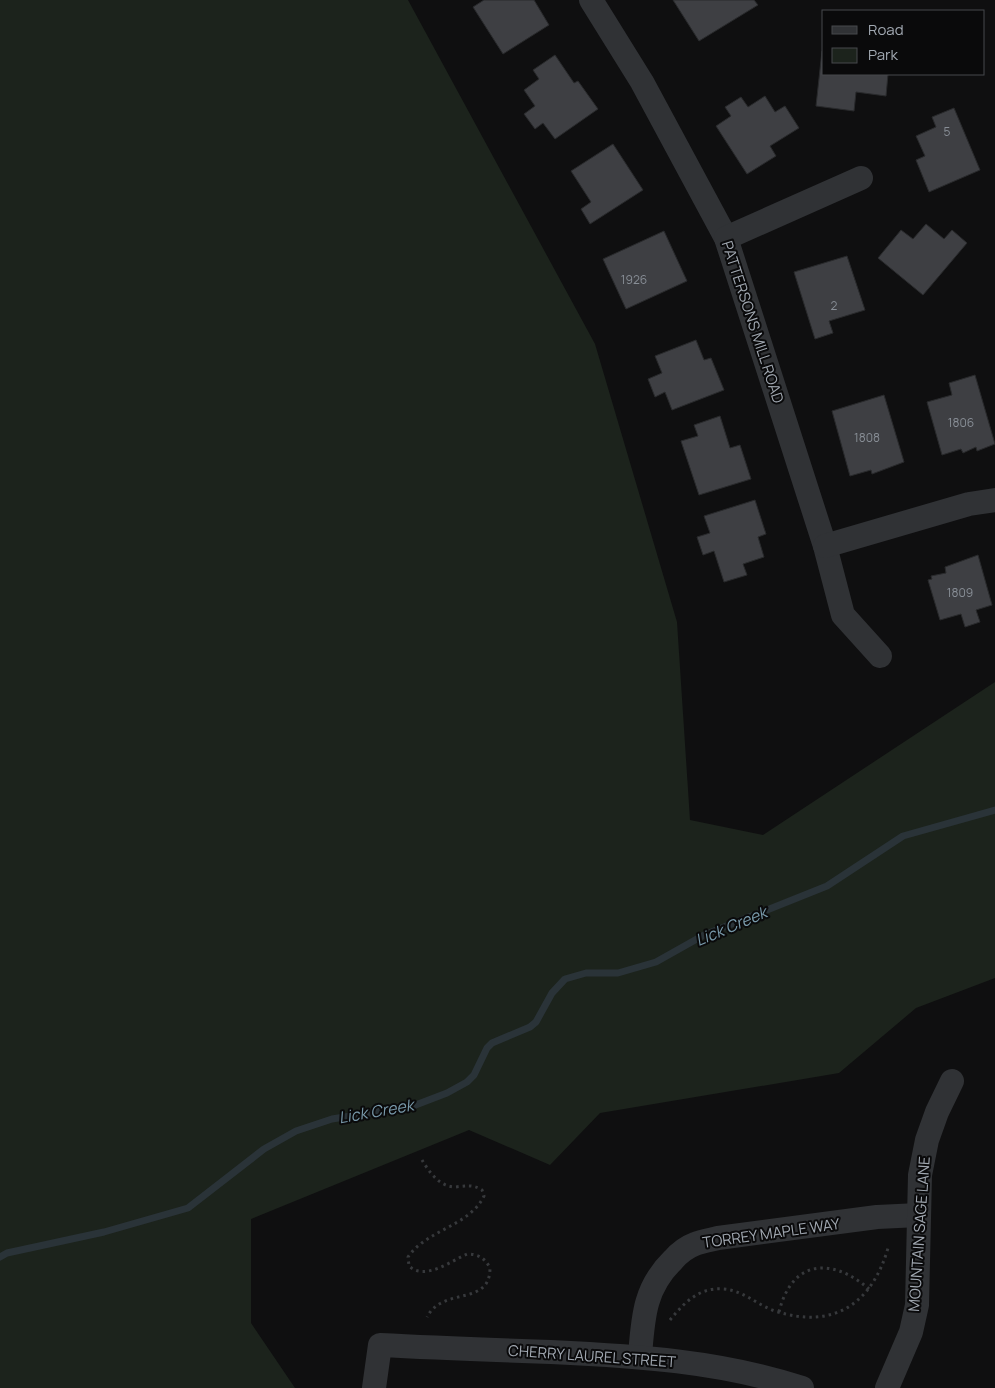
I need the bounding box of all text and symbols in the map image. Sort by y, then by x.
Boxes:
legend [822,10,985,75]
text: Road [868,19,904,40]
text: Park [868,44,898,65]
house number: 5 [944,123,951,140]
street label: PATTERSONS MILL ROAD [717,238,789,406]
house number: 1926 [621,271,647,288]
house number: 2 [831,297,838,314]
house number: 1806 [948,414,974,431]
house number: 1808 [854,429,880,446]
house number: 1809 [947,584,973,601]
water label: Lick Creek [692,900,772,951]
water label: Lick Creek [337,1093,417,1128]
street label: MOUNTAIN SAGE LANE [903,1156,935,1312]
street label: TORREY MAPLE WAY [701,1213,842,1253]
street label: CHERRY LAUREL STREET [507,1340,677,1372]

